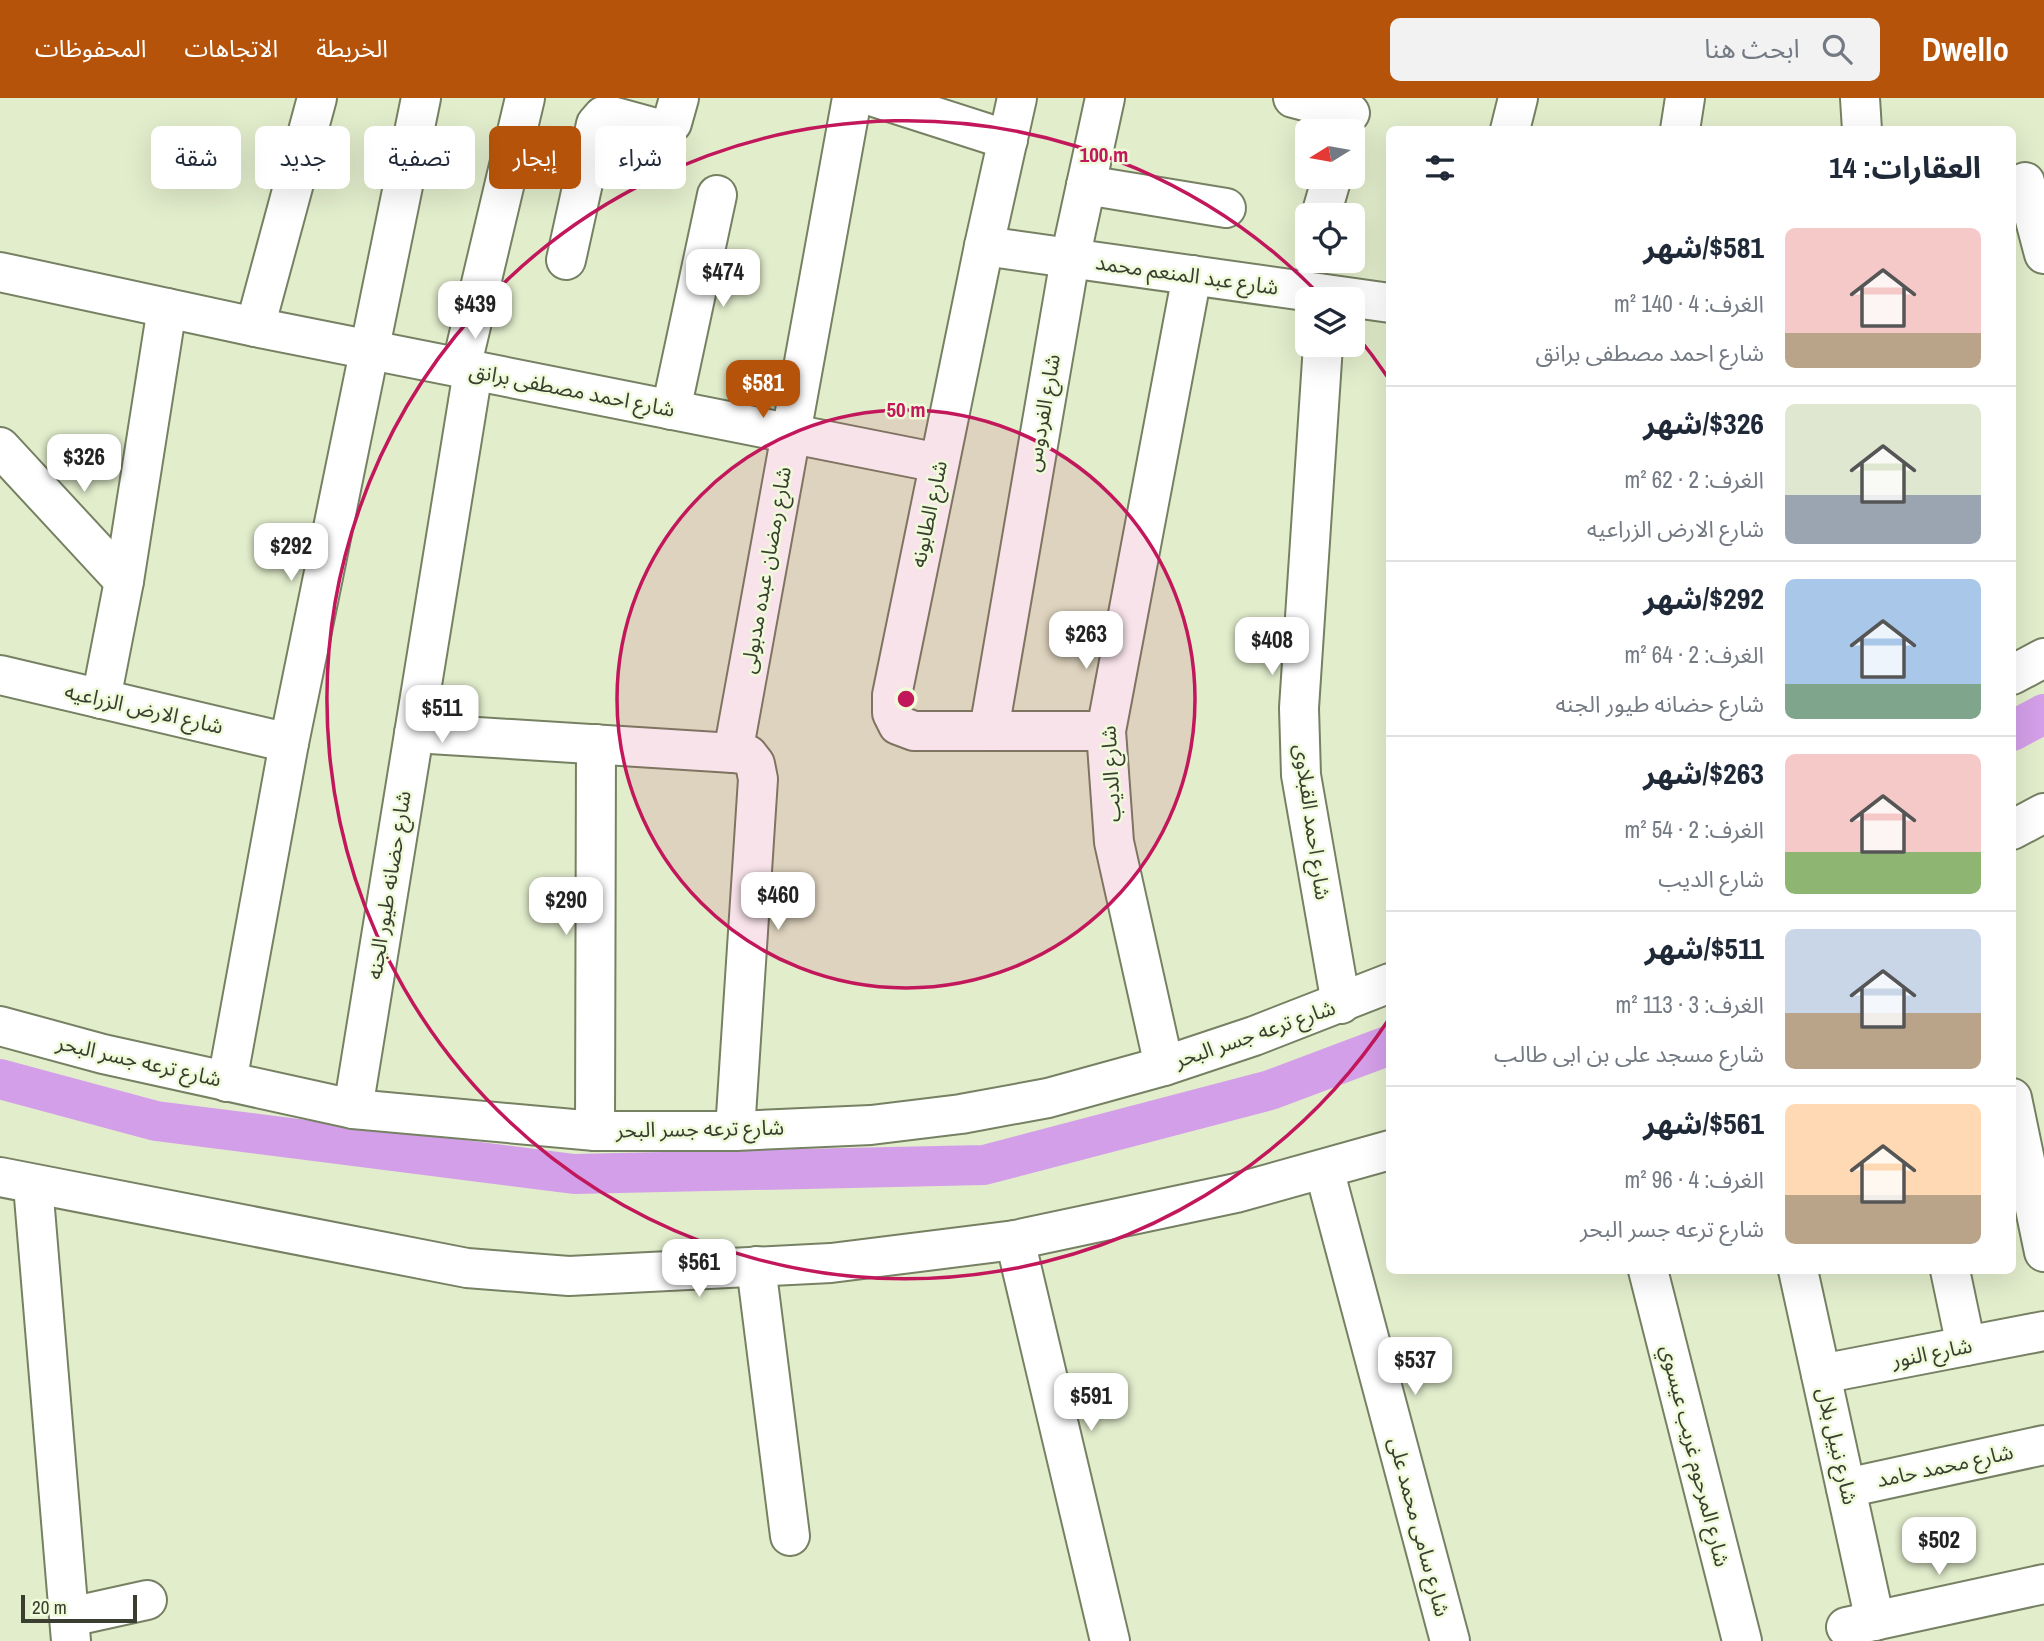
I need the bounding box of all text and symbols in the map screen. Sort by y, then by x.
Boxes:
search box [1390,18,1880,81]
text: Dwello [1922,27,2009,71]
icon: search [1818,30,1856,68]
text: ابحث هنا [1704,31,1800,66]
text: المحفوظات [35,32,146,64]
text: الاتجاهات [184,32,278,64]
text: الخريطة [316,32,388,64]
north arrow [1295,119,1365,189]
map controls [1295,119,1365,357]
chip: شقة [151,126,241,189]
chip: جديد [255,126,350,189]
chip: تصفية [364,126,475,189]
chip: إيجار [489,126,581,189]
chip: شراء [595,126,686,189]
text: 100 m [1080,140,1128,169]
text: العقارات: 14 [1829,147,1981,187]
icon: filters [1421,149,1459,187]
button: locate [1295,203,1365,273]
text: $581/شهر [1643,227,1764,267]
street label: شارع عبد المنعم محمد [1094,247,1280,303]
pin: $474 [682,250,764,309]
text: $474 [702,256,744,287]
icon: home [1841,256,1925,340]
pin: $439 [434,282,516,341]
button: layers [1295,287,1365,357]
text: $439 [454,288,496,319]
text: الغرف: 4 · 140 m² [1614,288,1764,319]
text: شارع احمد مصطفى برانق [1535,337,1764,368]
street label: شارع الفردوس [1018,352,1068,474]
street label: شارع احمد مصطفى برانق [467,355,677,425]
pin: $581 [722,360,804,420]
text: $581 [742,367,784,398]
text: 50 m [886,395,926,424]
text: $326/شهر [1643,403,1764,443]
icon: home [1841,432,1925,516]
pin: $326 [43,434,125,494]
text: $326 [63,441,105,472]
street label: شارع الطابونه [903,458,955,570]
street label: شارع رمضان عبده مدبولى [733,464,799,676]
text: الغرف: 2 · 62 m² [1625,464,1764,495]
text: شارع الارض الزراعيه [1587,513,1764,544]
pin: $292 [250,524,332,583]
text: $292 [270,530,312,561]
text: $292/شهر [1643,578,1764,618]
icon: home [1841,607,1925,691]
pin: $263 [1045,612,1127,671]
text: $263 [1065,618,1107,649]
pin: $408 [1231,618,1313,677]
text: $408 [1251,624,1293,655]
text: الغرف: 2 · 64 m² [1625,639,1764,670]
street label: شارع الارض الزراعيه [62,676,226,742]
pin: $511 [401,686,483,745]
centre of rings [894,687,918,711]
text: شارع حضانه طيور الجنه [1555,688,1764,719]
text: $511 [422,692,462,723]
street label: شارع الديب [1093,725,1129,823]
street label: شارع احمد القبلاوى [1286,742,1338,902]
text: $263/شهر [1643,753,1764,793]
icon: home [1841,782,1925,866]
street label: شارع حضانه طيور الجنه [359,789,419,981]
text: الغرف: 2 · 54 m² [1625,814,1764,845]
text: شارع الديب [1658,863,1764,894]
pin: $460 [737,872,819,932]
pin: $290 [525,878,607,937]
text: $460 [757,879,799,910]
text: $290 [545,884,587,915]
text: $511/شهر [1645,928,1764,968]
icon: home [1841,957,1925,1041]
text: الغرف: 3 · 113 m² [1615,989,1764,1020]
street label: شارع ترعه جسر البحر [1170,992,1339,1076]
street label: شارع ترعه جسر البحر [53,1027,224,1095]
text: شارع مسجد على بن ابى طالب [1494,1038,1764,1069]
text: $561/شهر [1643,1103,1764,1143]
street label: شارع ترعه جسر البحر [615,1113,784,1145]
icon: home [1841,1132,1925,1216]
text: الغرف: 4 · 96 m² [1625,1164,1764,1195]
text: شارع ترعه جسر البحر [1580,1213,1764,1244]
pin: $561 [658,1240,740,1299]
text: $561 [678,1246,720,1277]
street label: شارع النور [1888,1331,1975,1376]
pin: $537 [1374,1338,1456,1397]
street label: شارع المرحوم غريب عيسوي [1652,1342,1737,1570]
text: $537 [1394,1344,1436,1375]
pin: $591 [1050,1374,1132,1433]
text: $591 [1070,1380,1112,1411]
street label: شارع نبيل بلال [1809,1384,1865,1508]
street label: شارع سامى محمد على [1381,1434,1457,1620]
street label: شارع محمد حامد [1874,1437,2016,1495]
pin: $502 [1898,1518,1980,1577]
text: $502 [1918,1524,1960,1555]
scale bar [21,1592,136,1624]
text: 20 m [32,1594,67,1620]

